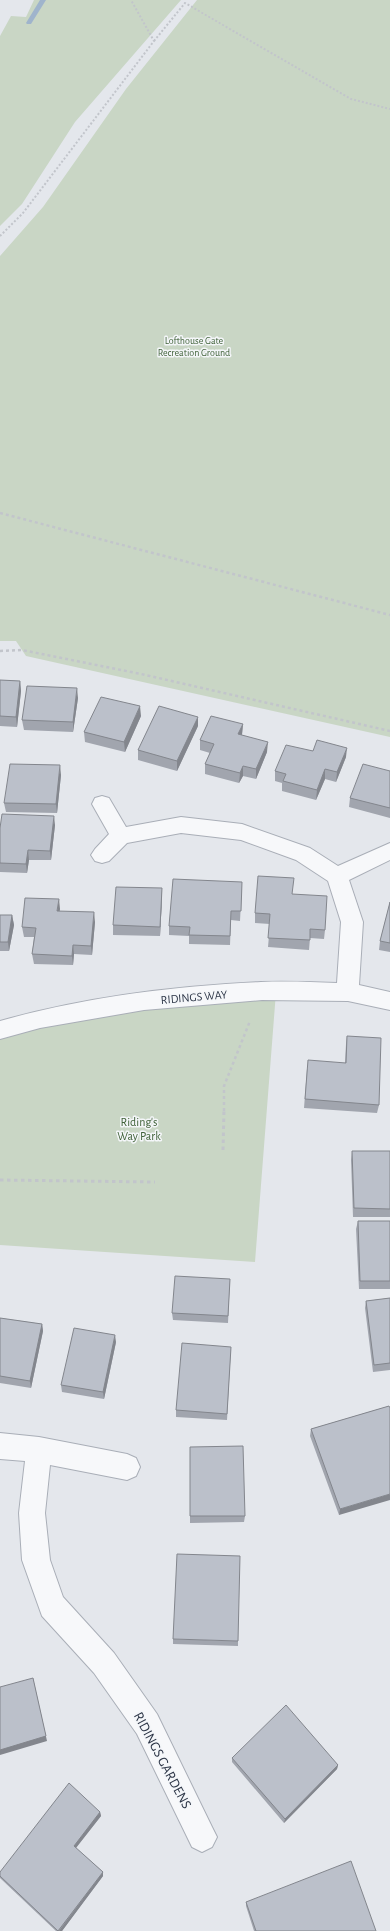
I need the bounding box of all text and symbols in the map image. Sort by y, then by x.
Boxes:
park label: Lofthouse Gate Recreation Ground [158,336,230,358]
street label: RIDINGS WAY [160,988,228,1006]
park label: Riding's Way Park [117,1116,161,1143]
street label: RIDINGS GARDENS [131,1710,193,1811]

